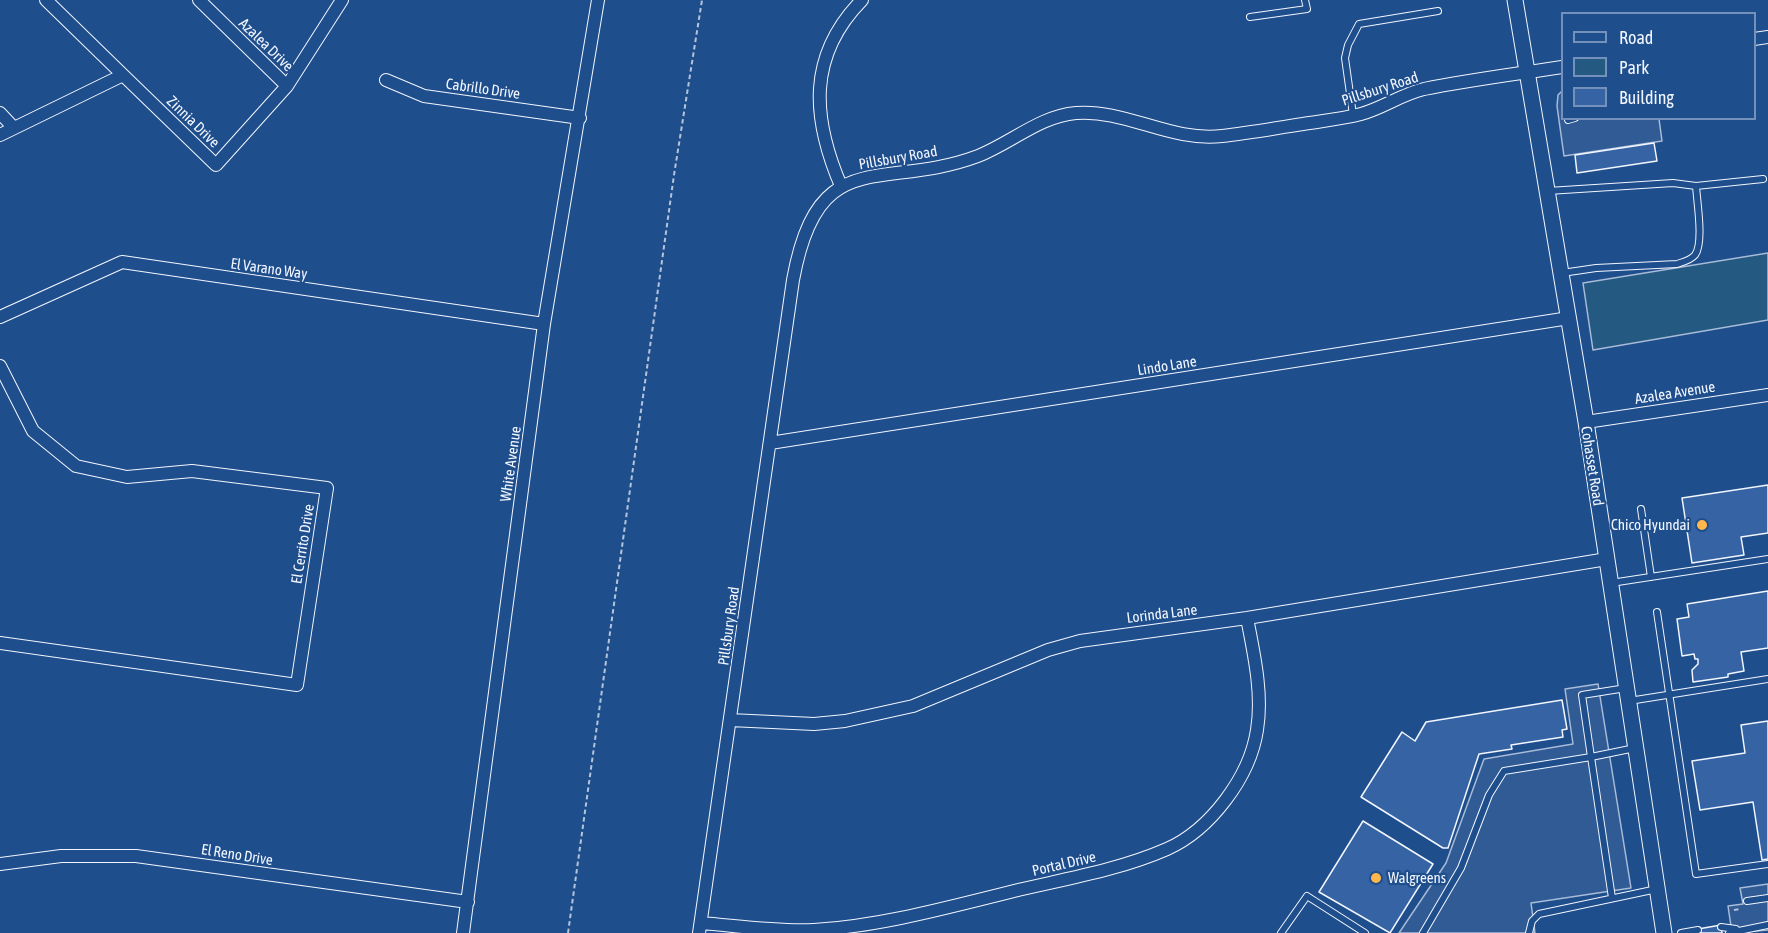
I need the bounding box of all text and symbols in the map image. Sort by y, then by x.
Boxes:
legend [1561,12,1756,120]
street label: Azalea Drive [235,15,297,75]
text: Road [1619,27,1653,48]
text: Park [1619,57,1649,78]
street label: Pillsbury Road [1339,68,1421,110]
street label: Cabrillo Drive [445,75,521,103]
text: Building [1619,87,1674,108]
street label: Zinnia Drive [163,92,223,152]
street label: Pillsbury Road [857,142,939,174]
street label: El Varano Way [229,255,309,283]
street label: Lindo Lane [1136,352,1198,380]
street label: Azalea Avenue [1634,378,1716,408]
street label: White Avenue [497,425,525,503]
street label: Cohasset Road [1577,425,1607,507]
street label: El Cerrito Drive [288,503,318,585]
place label: Chico Hyundai [1611,516,1690,534]
marker: Chico Hyundai [1695,518,1709,532]
street label: Pillsbury Road [715,585,743,667]
street label: Lorinda Lane [1126,601,1198,627]
street label: El Reno Drive [200,840,274,870]
street label: Portal Drive [1030,848,1098,880]
place label: Walgreens [1388,869,1446,887]
marker: Walgreens [1369,871,1383,885]

